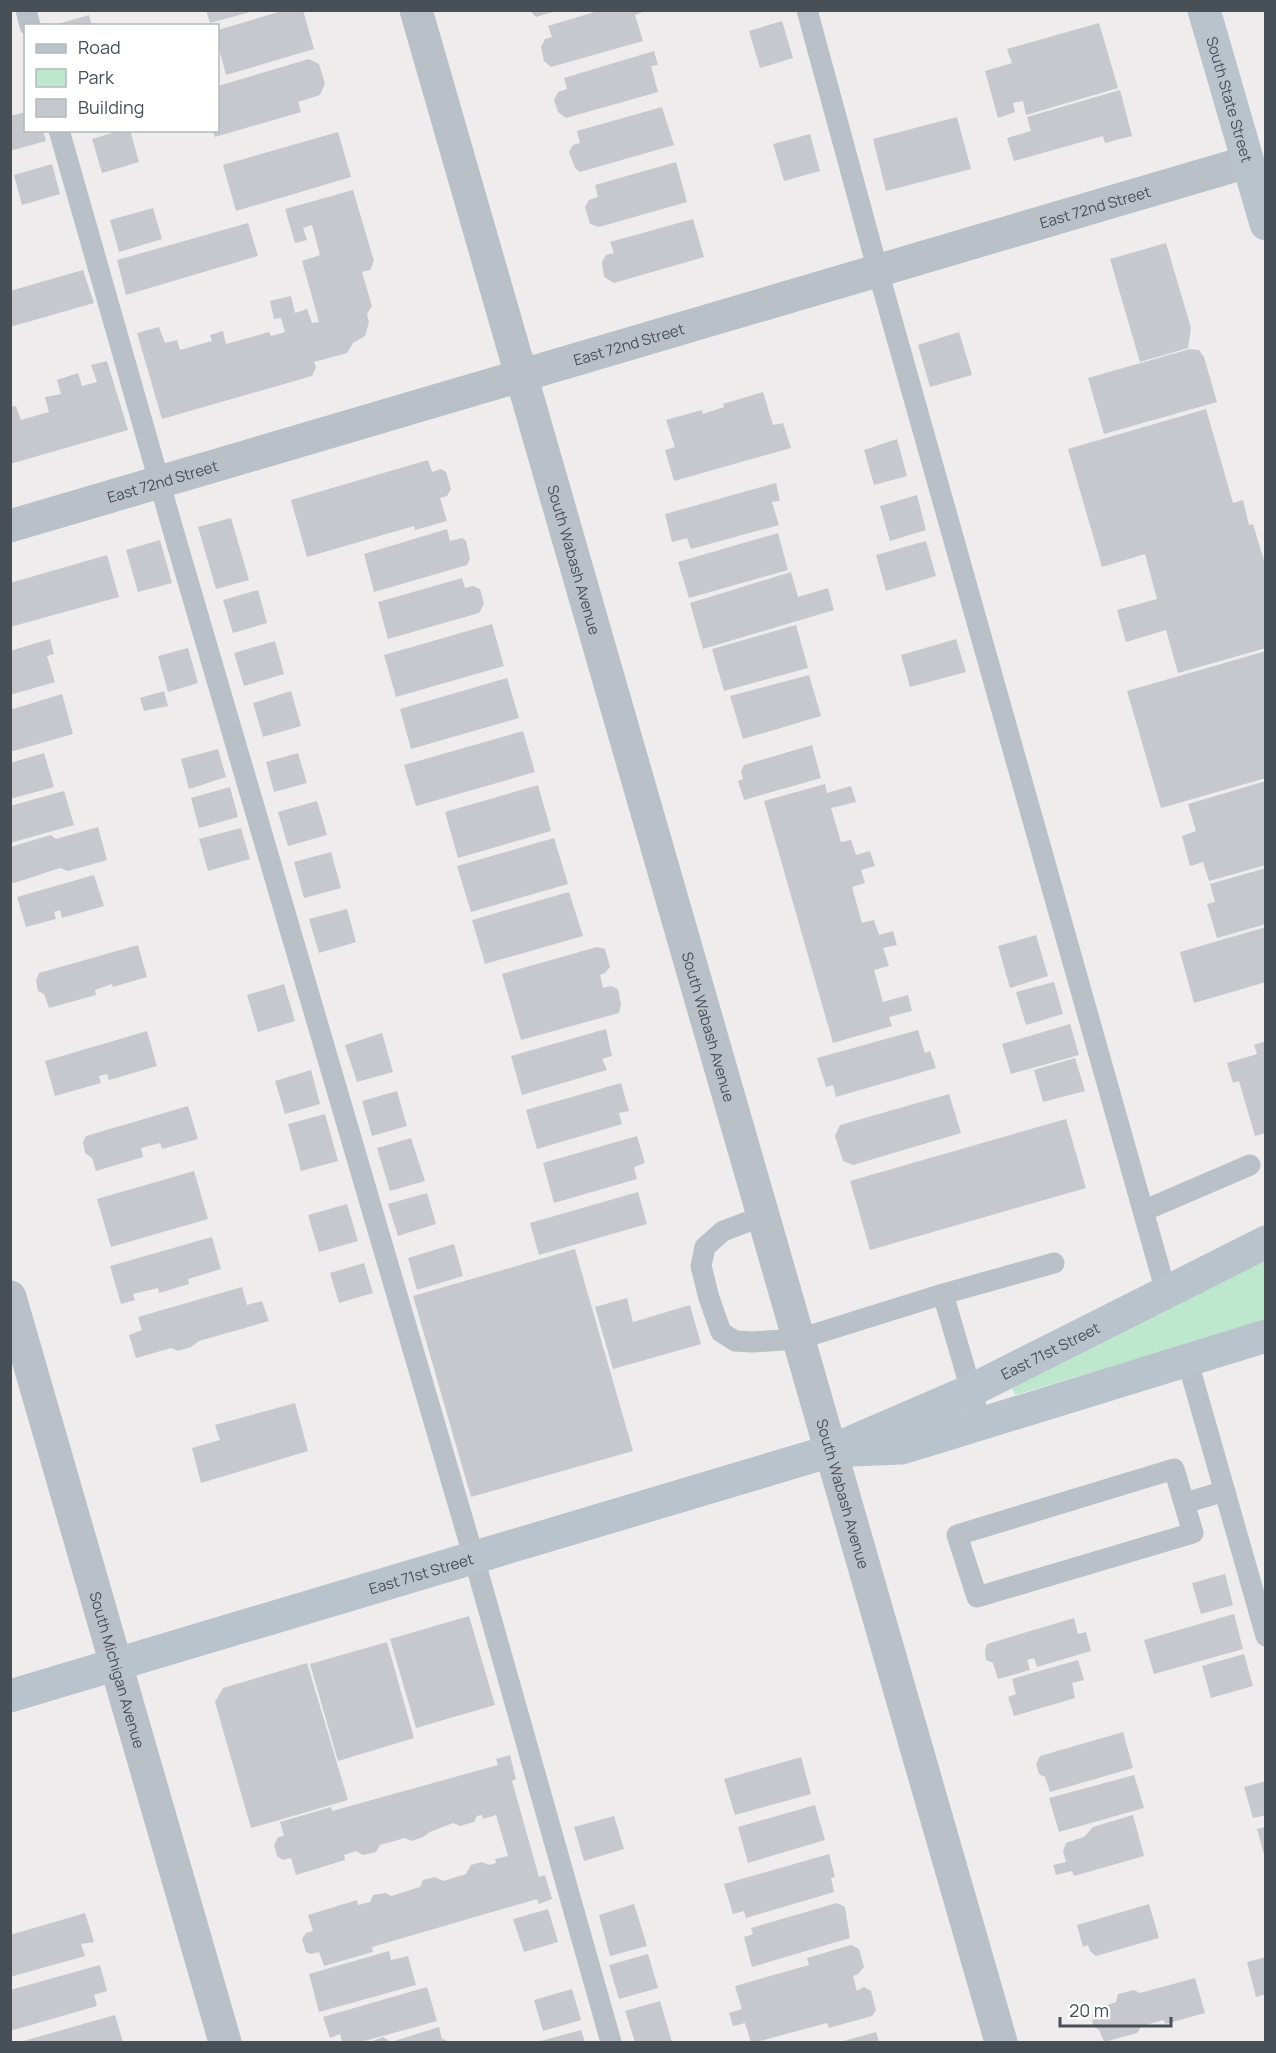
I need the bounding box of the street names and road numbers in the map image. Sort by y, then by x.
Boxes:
street label: South State Street [1202,34,1258,165]
street label: East 72nd Street [1037,180,1153,233]
street label: East 72nd Street [571,318,687,370]
street label: East 72nd Street [105,455,221,507]
street label: South Wabash Avenue [543,482,606,637]
street label: South Wabash Avenue [677,949,740,1104]
street label: East 71st Street [997,1317,1103,1384]
street label: South Wabash Avenue [812,1416,875,1571]
street label: East 71st Street [366,1548,476,1599]
street label: South Michigan Avenue [85,1589,150,1751]

